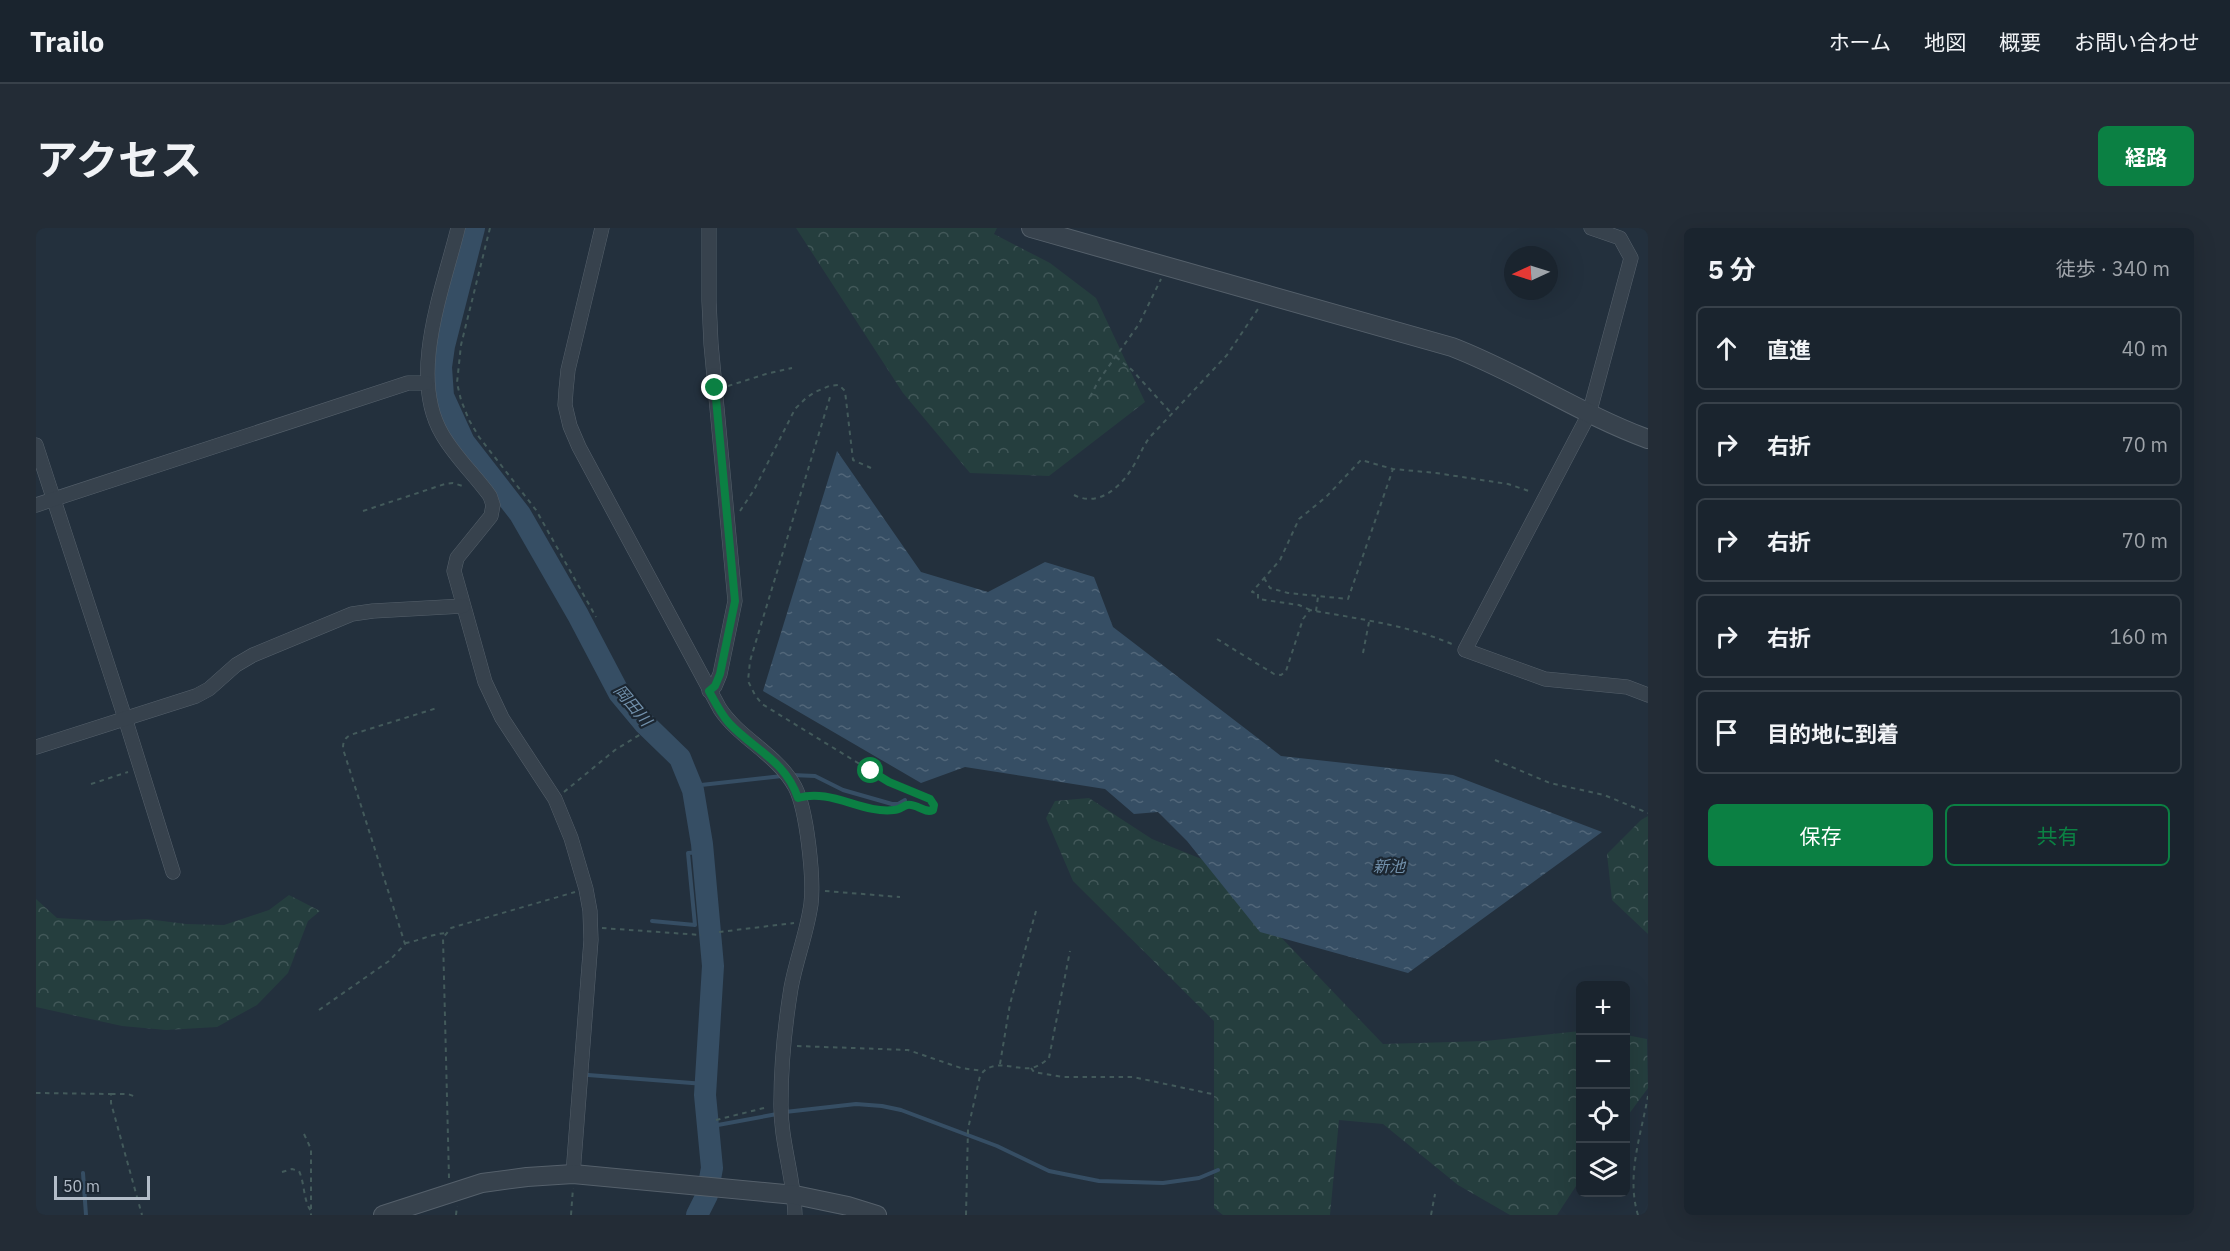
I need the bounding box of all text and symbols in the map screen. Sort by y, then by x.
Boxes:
text: Trailo [30,23,104,60]
text: ホーム [1829,28,1891,56]
text: 地図 [1924,28,1966,56]
text: 概要 [1999,28,2041,56]
text: お問い合わせ [2074,28,2200,56]
button: 経路 [2098,126,2194,186]
text: アクセス [36,132,202,187]
north arrow [1504,246,1558,300]
text: 5 分 [1708,252,1756,286]
text: 徒歩 · 340 m [2056,255,2170,282]
icon: ahead [1710,332,1743,365]
text: 直進 [1767,335,1811,364]
text: 40 m [2122,335,2168,362]
route end [701,374,727,400]
icon: right [1710,428,1743,461]
text: 右折 [1767,431,1811,460]
text: 70 m [2122,431,2168,458]
icon: right [1710,524,1743,557]
text: 右折 [1767,527,1811,556]
text: 70 m [2122,527,2168,554]
icon: right [1710,620,1743,653]
text: 右折 [1767,623,1811,652]
text: 160 m [2110,623,2168,650]
water label: 岡田川 [610,680,657,731]
icon: arrive [1710,716,1743,749]
text: 目的地に到着 [1767,719,1899,748]
route start [857,757,883,783]
button: 保存 [1708,804,1933,866]
button: 共有 [1945,804,2170,866]
water label: 新池 [1373,856,1407,876]
map controls [1576,981,1630,1197]
button: + [1576,981,1630,1035]
button: − [1576,1035,1630,1089]
button: locate [1576,1089,1630,1143]
button: layers [1576,1143,1630,1197]
scale bar [54,1173,150,1200]
text: 50 m [63,1176,100,1196]

